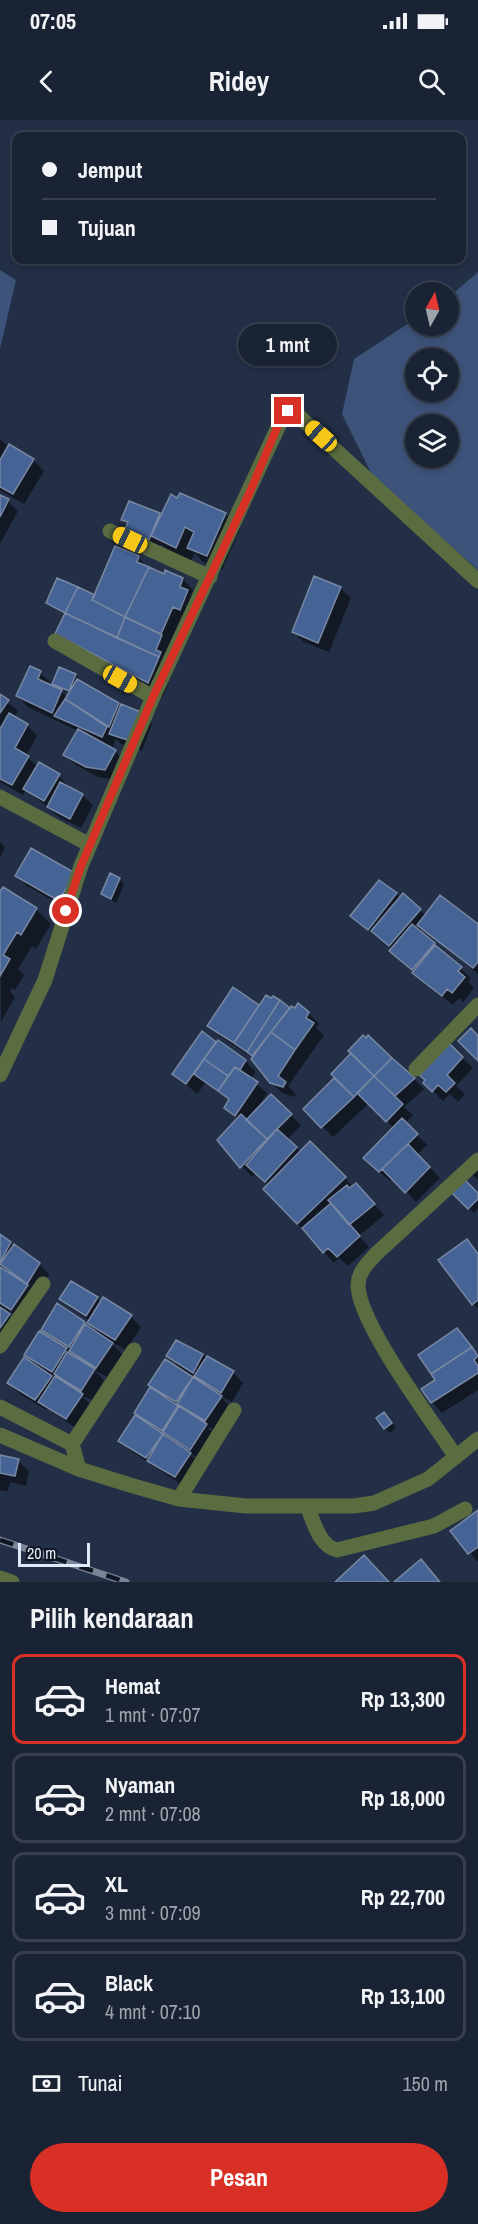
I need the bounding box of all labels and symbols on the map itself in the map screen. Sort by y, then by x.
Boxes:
north arrow [405,282,459,336]
callout: 1 mnt [238,324,338,366]
route end [274,397,301,424]
car [302,417,340,455]
car [110,524,150,556]
car [100,662,140,696]
route start [52,897,79,924]
scale bar [18,1540,90,1568]

